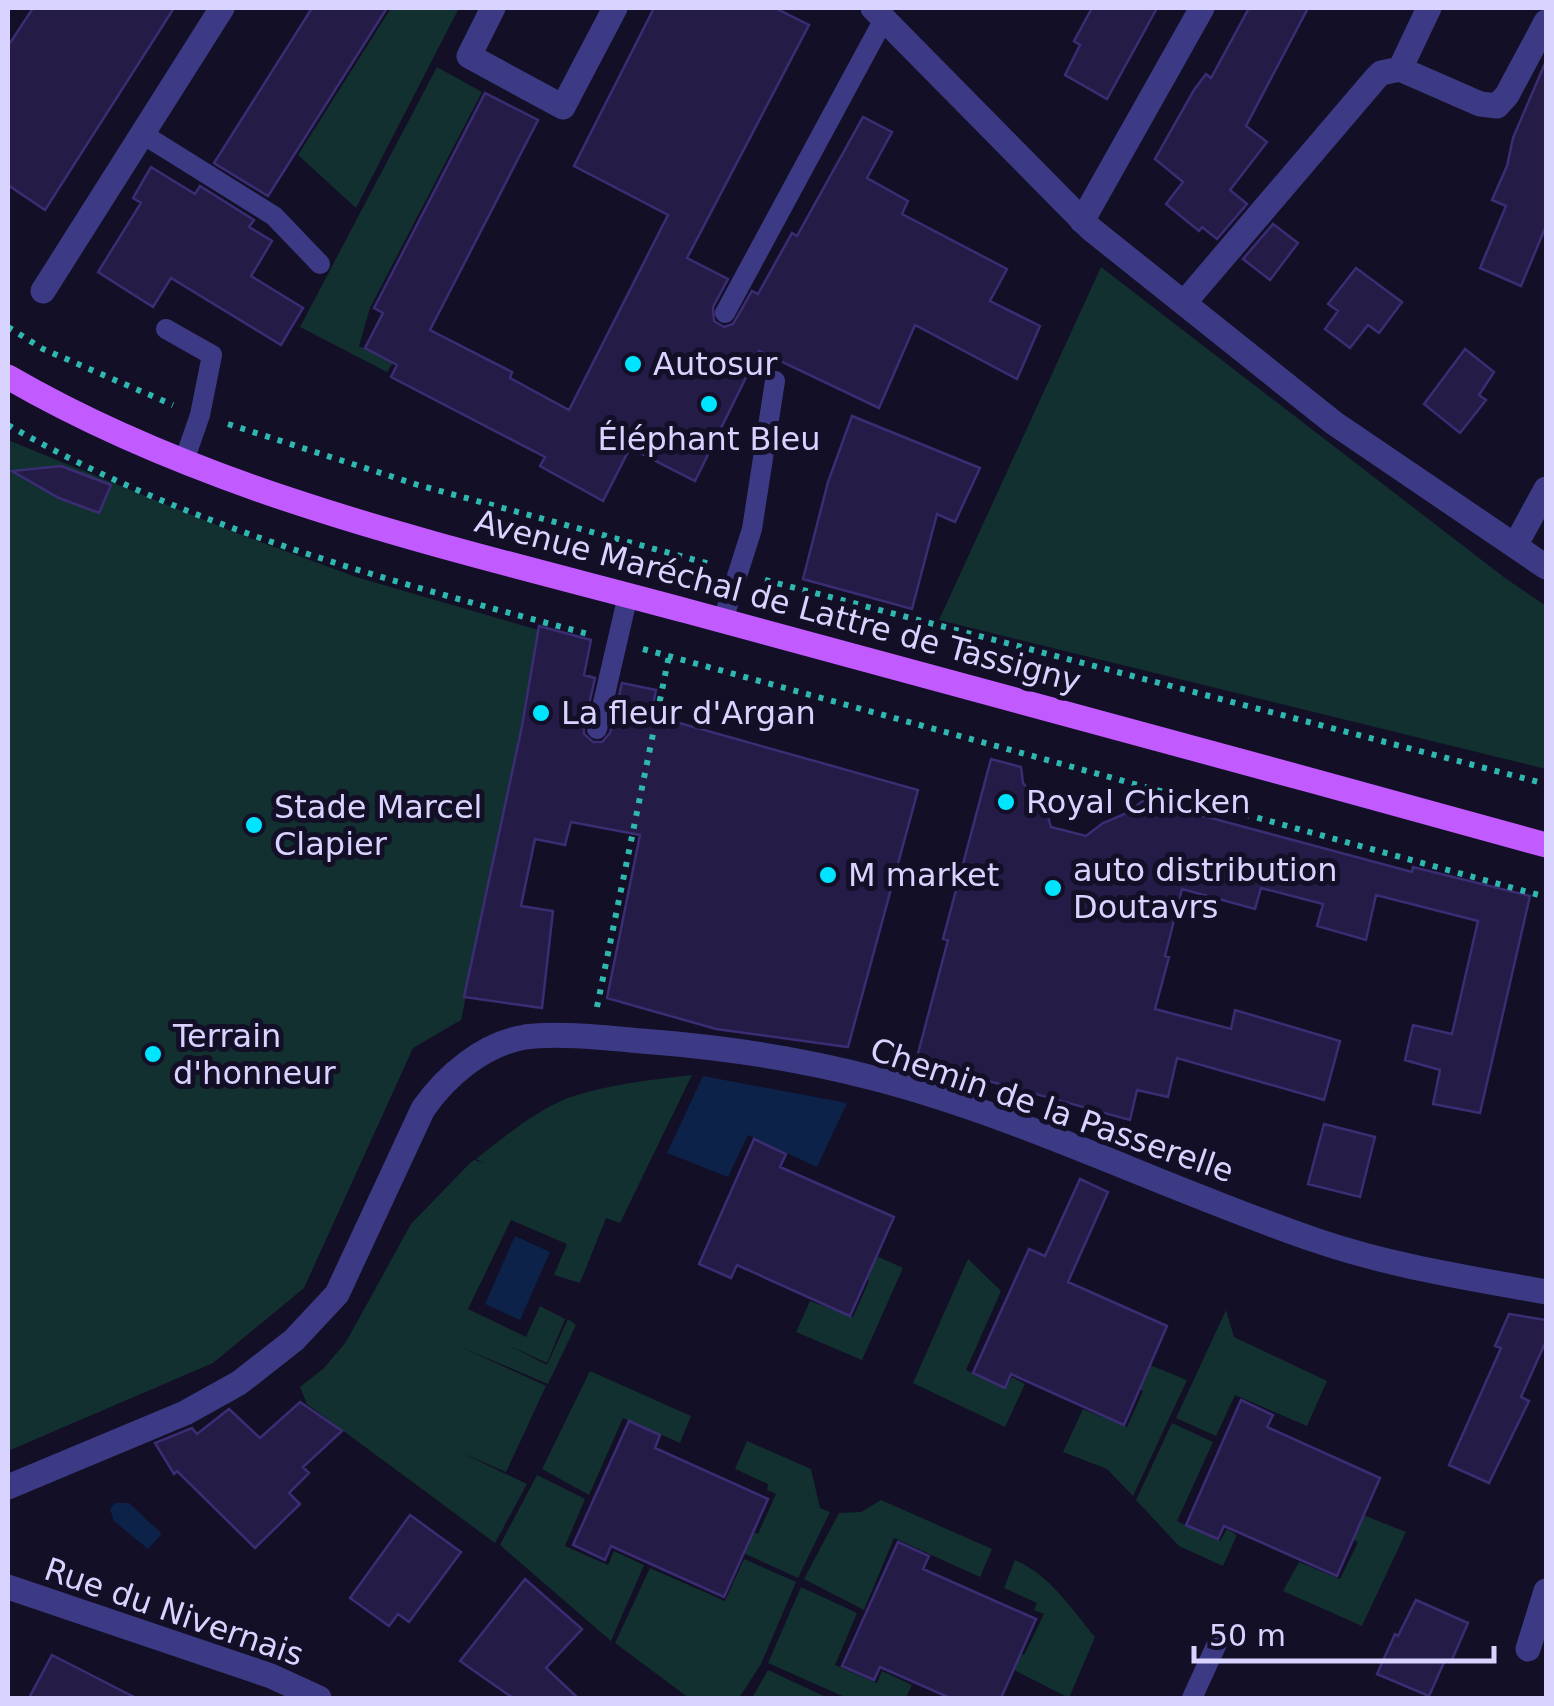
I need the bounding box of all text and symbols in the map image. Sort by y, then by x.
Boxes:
place label: Autosur [653,345,778,383]
marker: Autosur [622,353,644,375]
marker: Éléphant Bleu [698,393,720,415]
place label: Éléphant Bleu [598,420,820,458]
street label: Avenue Maréchal de Lattre de Tassigny [471,502,1085,700]
place label: La fleur d'Argan [561,694,816,732]
marker: La fleur d'Argan [530,702,552,724]
place label: Royal Chicken [1026,783,1250,821]
place label: Stade Marcel Clapier [274,788,482,863]
marker: Royal Chicken [995,791,1017,813]
marker: Stade Marcel Clapier [243,814,265,836]
place label: auto distribution Doutavrs [1073,851,1338,926]
place label: M market [848,856,999,894]
marker: M market [817,864,839,886]
marker: auto distribution Doutavrs [1042,877,1064,899]
place label: Terrain d'honneur [172,1017,337,1092]
street label: Chemin de la Passerelle [865,1030,1239,1190]
marker: Terrain d'honneur [142,1043,164,1065]
street label: Rue du Nivernais [40,1550,308,1674]
scale bar [1194,1601,1494,1663]
text: 50 m [1209,1618,1286,1653]

